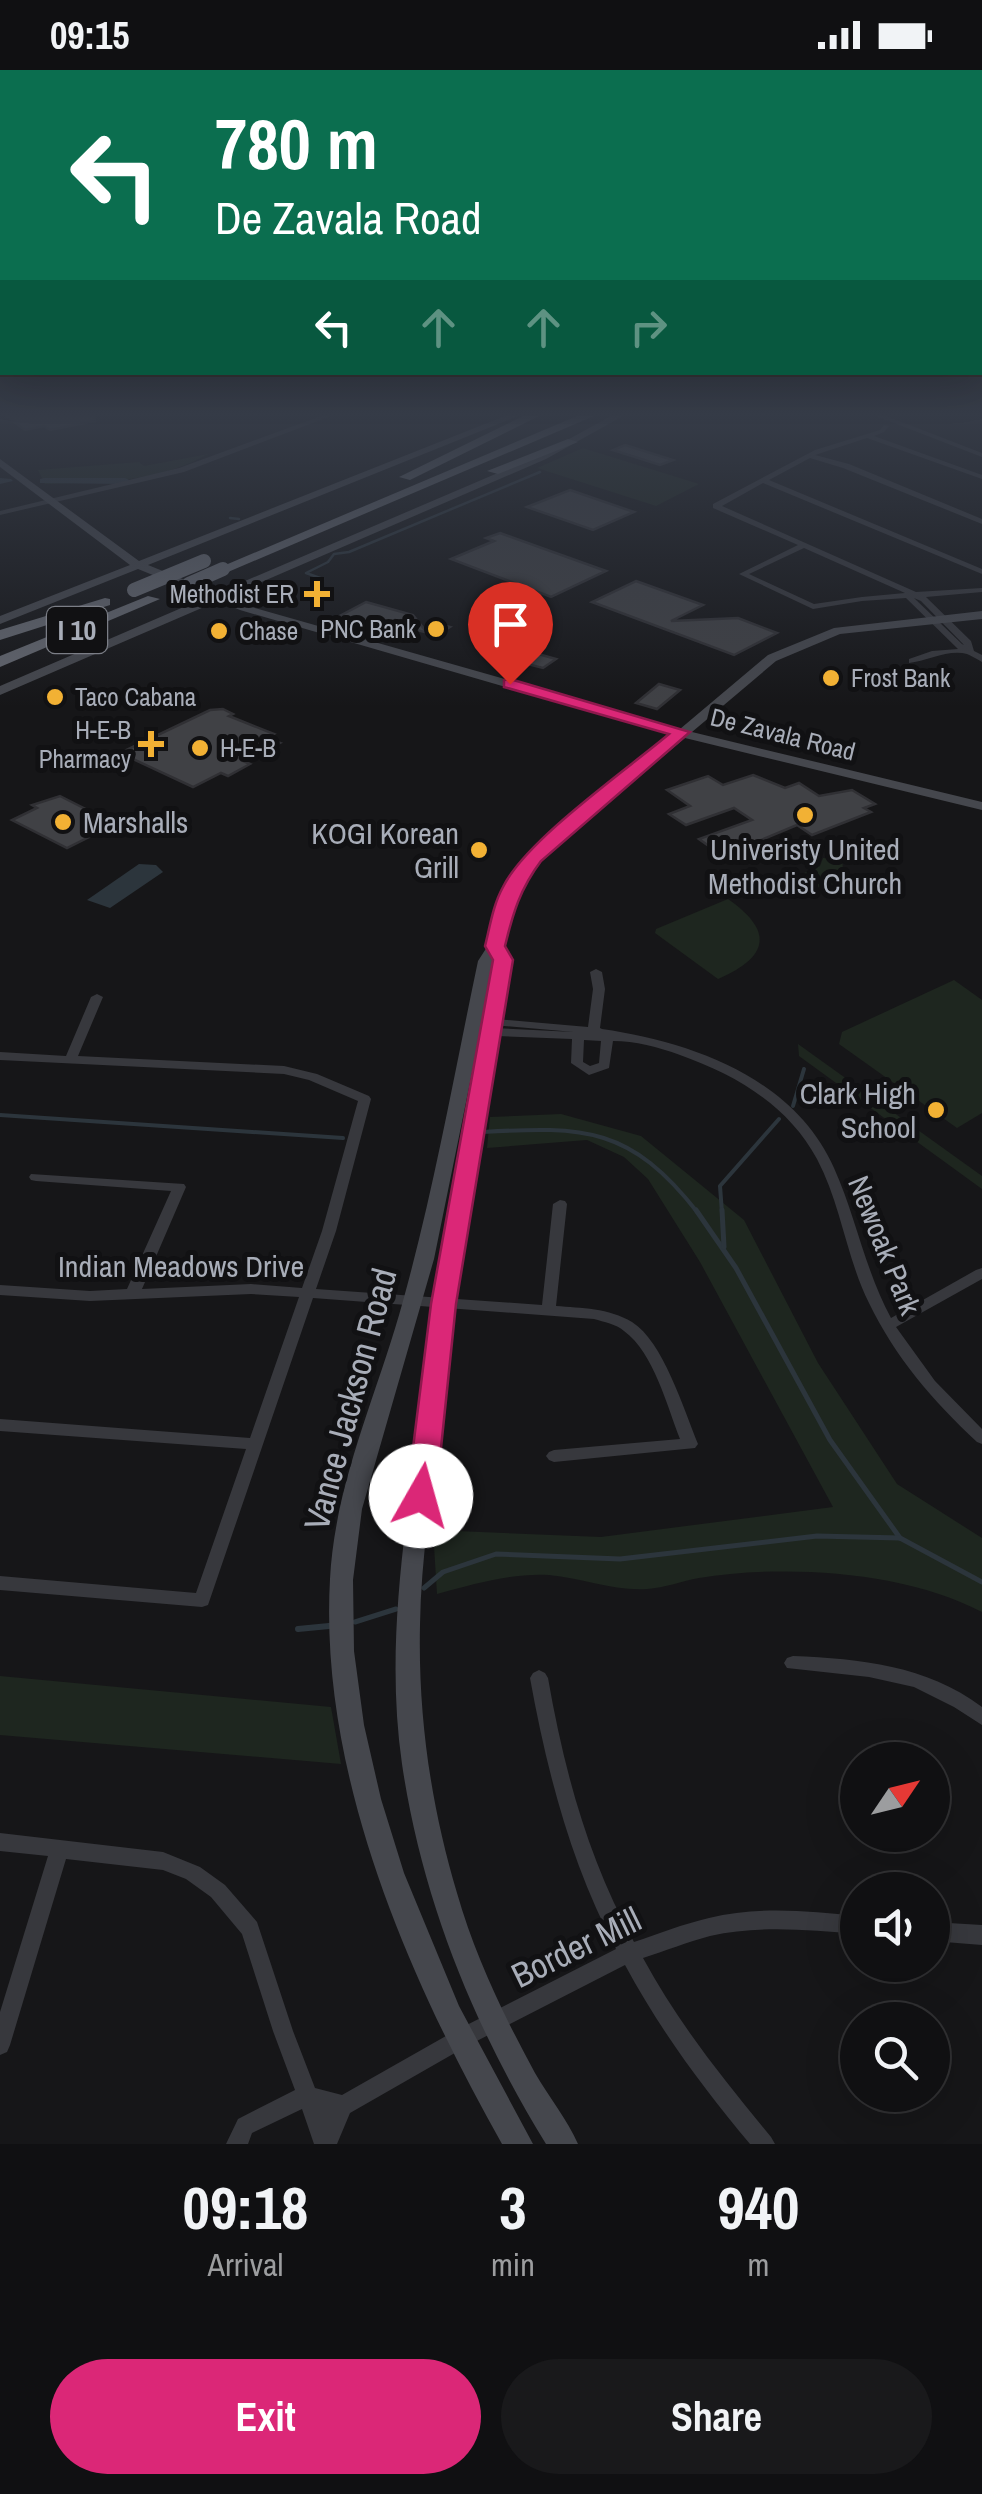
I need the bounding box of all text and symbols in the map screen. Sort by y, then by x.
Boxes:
text: 09:15 [50,10,130,61]
text: 780 m [215,97,378,191]
icon: left [50,110,180,240]
text: De Zavala Road [215,187,482,248]
icon: left [306,300,361,355]
icon: ahead [411,300,466,355]
icon: ahead [516,300,571,355]
icon: right [621,300,676,355]
place label: Methodist ER [170,577,294,611]
marker: Methodist ER [304,581,330,607]
pin [468,582,553,685]
icon: arrive [483,597,538,652]
road number: I 10 [47,607,107,653]
place label: PNC Bank [320,612,417,646]
place label: Chase [239,614,298,648]
marker: PNC Bank [425,618,447,640]
marker: Chase [208,620,230,642]
place label: Frost Bank [851,661,951,695]
marker: Frost Bank [820,667,842,689]
place label: Taco Cabana [75,680,197,714]
marker: Taco Cabana [44,686,66,708]
street label: De Zavala Road [707,700,859,768]
place label: H-E-B Pharmacy [39,713,132,776]
place label: H-E-B [220,731,276,765]
marker: H-E-B Pharmacy [140,733,162,755]
marker: H-E-B [189,737,211,759]
place label: Marshalls [83,802,188,842]
marker: Univeristy United Methodist Church [794,804,816,826]
marker: Marshalls [52,811,74,833]
place label: KOGI Korean Grill [311,813,459,887]
place label: Univeristy United Methodist Church [708,829,902,903]
marker: KOGI Korean Grill [468,839,490,861]
place label: Clark High School [800,1073,916,1147]
marker: Clark High School [925,1099,947,1121]
street label: Newoak Park [839,1170,931,1321]
street label: Indian Meadows Drive [58,1246,304,1286]
street label: Vance Jackson Road [292,1263,408,1535]
position arrow [369,1444,473,1548]
north arrow [840,1742,950,1852]
map controls [840,1742,950,2112]
button: sound [840,1872,950,1982]
street label: Border Mill [503,1895,649,1999]
button: search [840,2002,950,2112]
text: 09:18 [183,2167,308,2248]
text: 3 [499,2167,527,2248]
text: 940 [717,2167,799,2248]
text: Arrival [208,2243,283,2286]
text: min [491,2243,535,2286]
text: m [747,2243,769,2286]
button: Exit [50,2359,481,2474]
button: Share [501,2359,932,2474]

